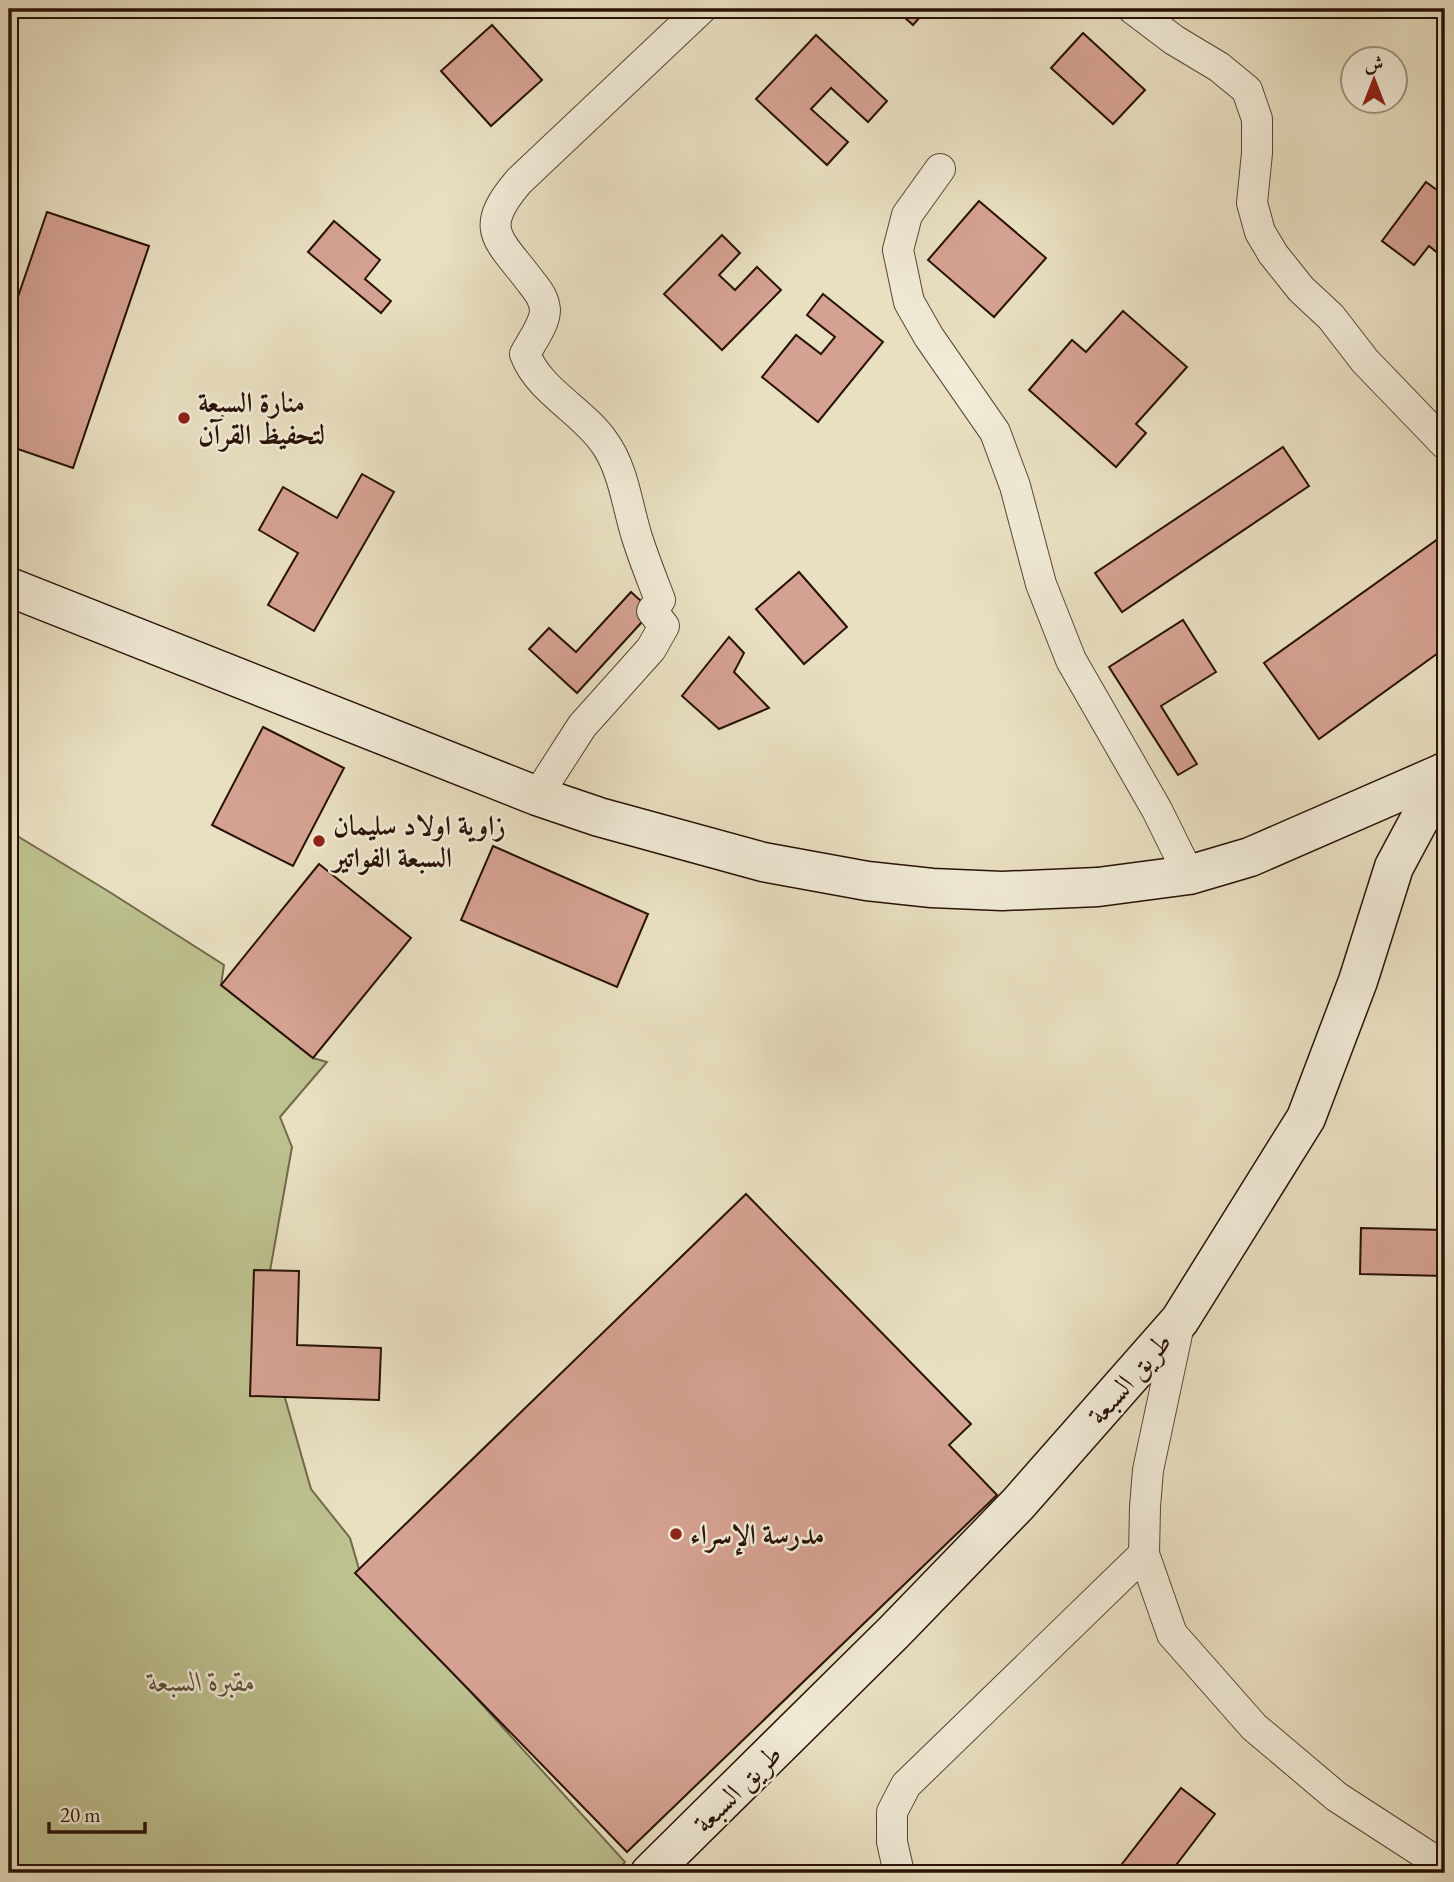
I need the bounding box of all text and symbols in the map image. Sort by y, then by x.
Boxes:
north arrow [1338,46,1408,116]
text: ش [1365,51,1383,76]
place label: منارة السبعة لتحفيظ القرآن [198,384,325,453]
marker: منارة السبعة لتحفيظ القرآن [176,410,192,426]
place label: زاوية اولاد سليمان السبعة الفواتير [330,807,506,875]
marker: زاوية اولاد سليمان السبعة الفواتير [311,833,327,849]
street label: طريق السبعة [1079,1324,1179,1432]
place label: مدرسة الإسراء [690,1516,824,1556]
marker: مدرسة الإسراء [668,1526,684,1542]
park label: مقبرة السبعة [145,1663,256,1699]
street label: طريق السبعة [685,1736,789,1840]
scale bar [49,1791,145,1835]
text: 20 m [60,1801,101,1828]

